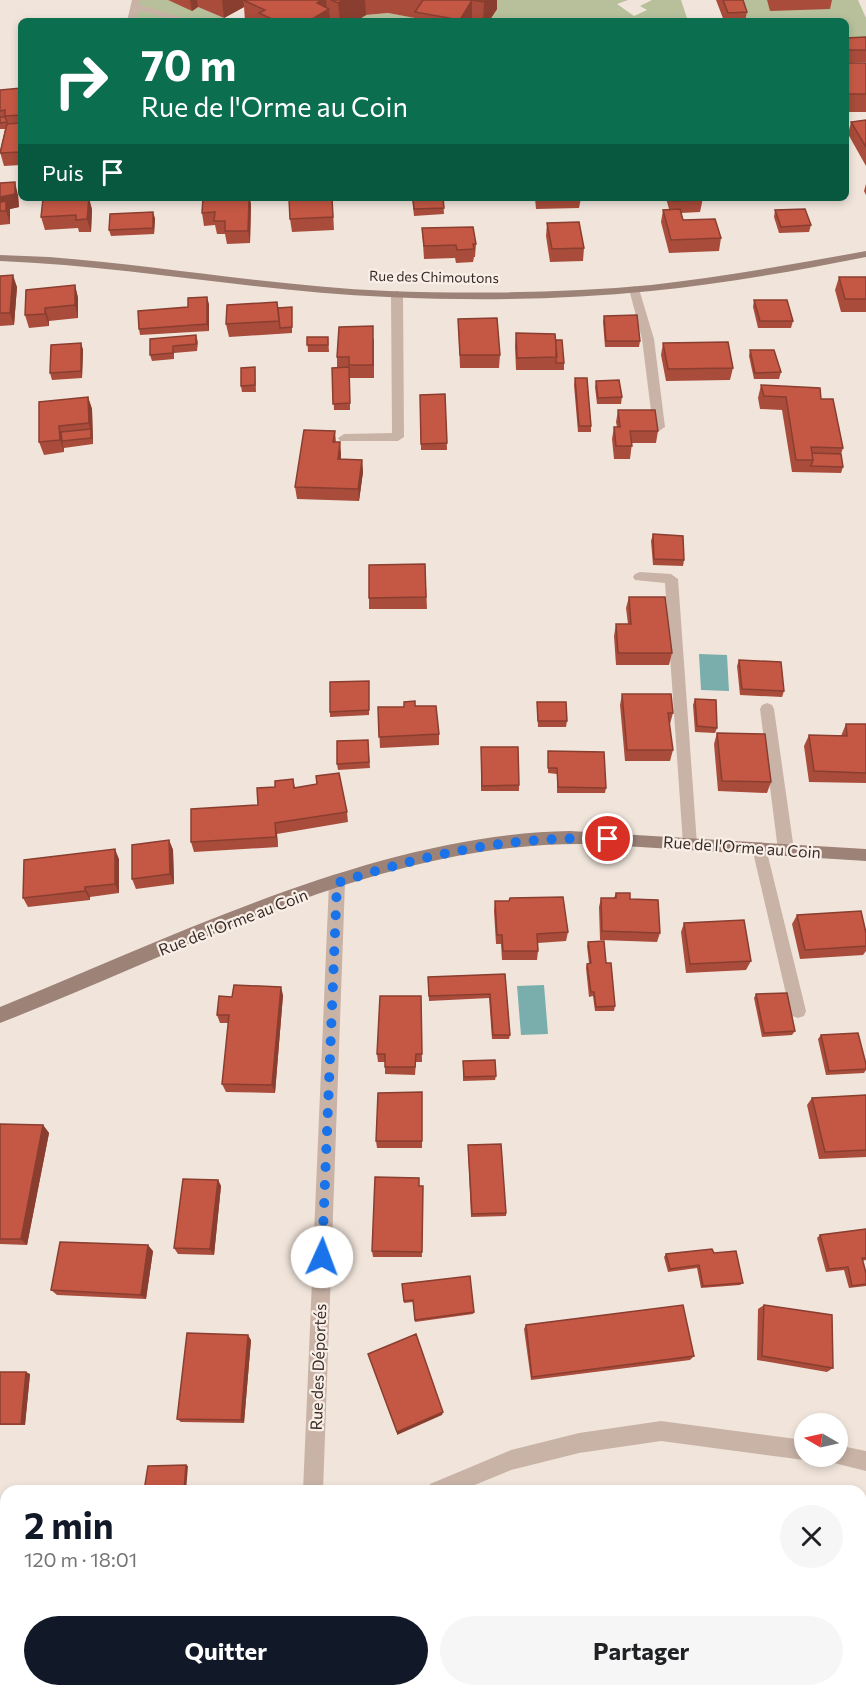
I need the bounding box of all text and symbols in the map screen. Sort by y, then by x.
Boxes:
text: 70 m [141,38,236,90]
icon: right [42,42,120,120]
text: Rue de l'Orme au Coin [141,90,408,123]
icon: arrive [96,156,129,189]
text: Puis [42,159,84,186]
street label: Rue des Chimoutons [369,267,499,286]
pin [582,813,633,864]
icon: arrive [591,822,624,855]
street label: Rue de l'Orme au Coin [662,832,822,861]
street label: Rue de l'Orme au Coin [156,884,310,959]
position arrow [290,1225,354,1289]
street label: Rue des Déportés [306,1303,329,1431]
north arrow [794,1413,848,1467]
map controls [794,1413,848,1467]
text: 2 min [24,1502,114,1546]
button: close [780,1505,843,1568]
text: 120 m · 18:01 [24,1547,137,1571]
button: Quitter [24,1616,428,1685]
button: Partager [440,1616,843,1685]

